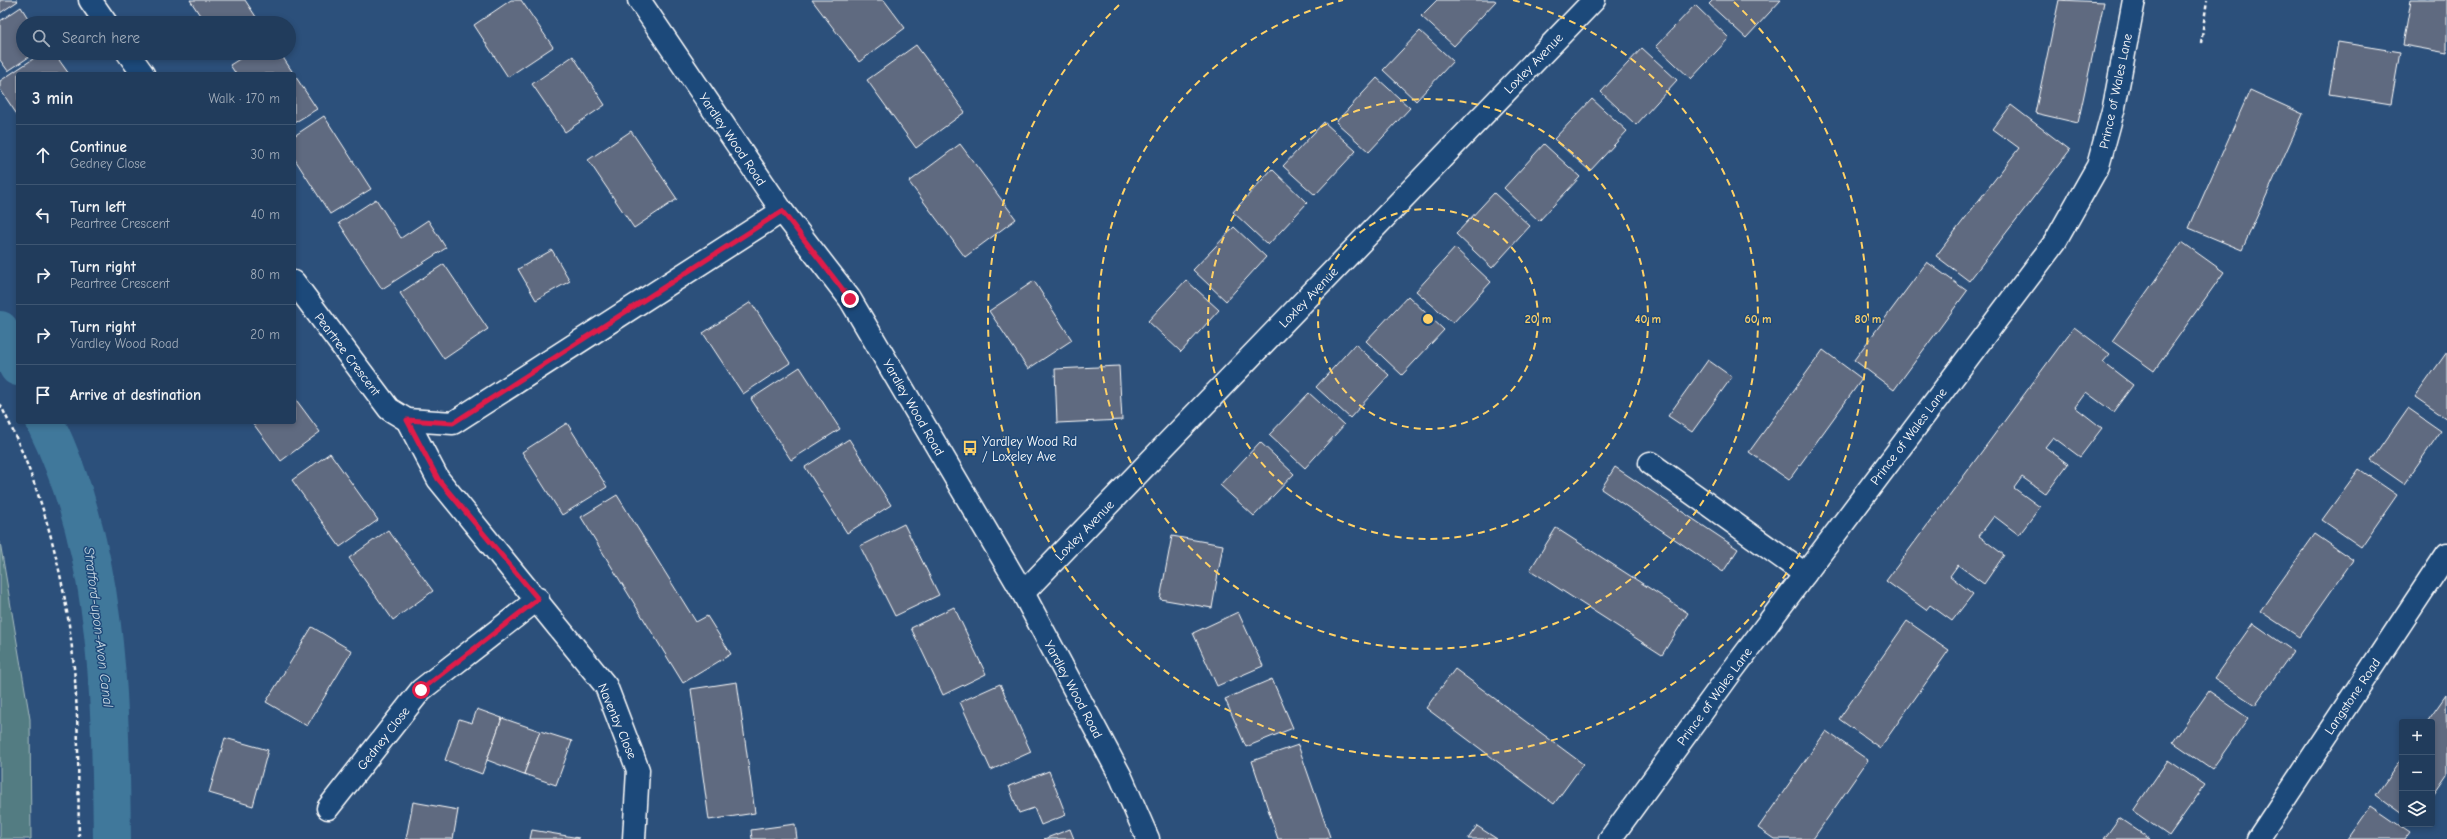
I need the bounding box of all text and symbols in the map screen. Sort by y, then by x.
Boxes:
search box [16,16,296,60]
icon: search [30,27,52,49]
text: Search here [62,29,140,47]
street label: Loxley Avenue [1501,30,1566,97]
street label: Prince of Wales Lane [2096,32,2135,150]
text: 3 min [32,89,73,108]
street label: Yardley Wood Road [696,90,769,189]
text: Walk · 170 m [208,91,280,106]
text: Continue [70,138,127,156]
icon: ahead [32,144,54,166]
text: 30 m [250,147,280,162]
text: Gedney Close [70,156,146,171]
text: Turn left [70,198,126,216]
icon: left [32,204,54,226]
text: 40 m [251,207,280,222]
text: Peartree Crescent [70,216,170,231]
text: Turn right [70,258,136,276]
icon: right [32,264,54,286]
street label: Loxley Avenue [1276,264,1341,331]
text: 80 m [250,267,280,282]
text: Peartree Crescent [70,276,170,291]
route end [841,290,859,308]
street label: Peartree Crescent [312,310,384,400]
centre of rings [1421,312,1435,326]
text: 20 m [1525,312,1551,326]
text: 40 m [1635,312,1661,326]
text: 60 m [1745,312,1771,326]
text: 80 m [1855,312,1881,326]
text: Turn right [70,318,136,336]
icon: right [32,324,54,346]
text: 20 m [250,327,280,342]
text: Yardley Wood Road [70,336,179,351]
street label: Yardley Wood Road [880,356,947,458]
icon: arrive [32,384,54,406]
street label: Prince of Wales Lane [1867,385,1950,488]
text: Arrive at destination [70,386,201,404]
place label: Yardley Wood Rd / Loxeley Ave [982,434,1077,464]
bus stop icon: Yardley Wood Rd / Loxeley Ave [961,439,979,457]
street label: Loxley Avenue [1052,497,1117,564]
water label: Stratford-upon-Avon Canal [80,546,117,709]
street label: Yardley Wood Road [1041,638,1106,741]
street label: Prince of Wales Lane [1674,644,1755,748]
street label: Langstone Road [2321,655,2383,737]
route start [412,681,430,699]
street label: Navenby Close [595,681,640,762]
street label: Gedney Close [354,703,413,773]
map controls [2399,719,2435,827]
button: + [2399,719,2435,755]
button: − [2399,755,2435,791]
button: layers [2399,791,2435,827]

